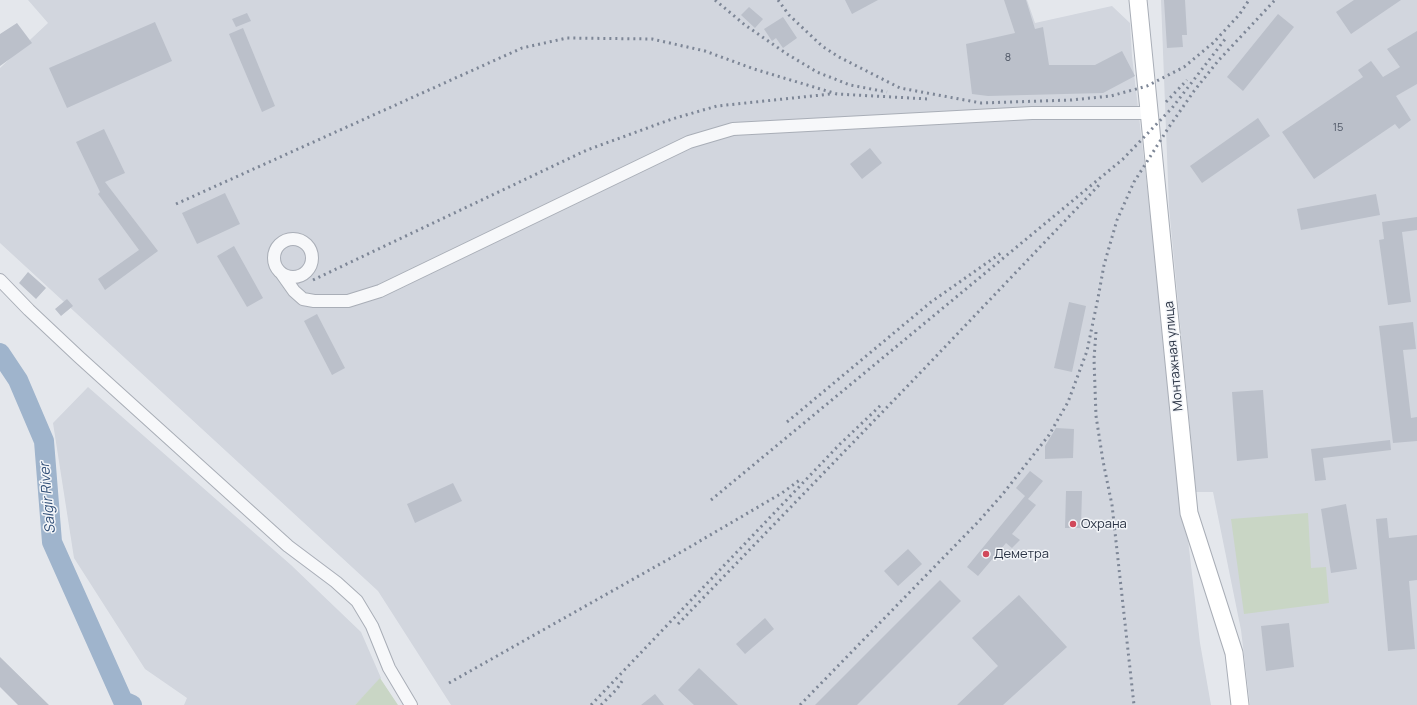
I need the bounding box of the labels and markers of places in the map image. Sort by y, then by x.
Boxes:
place label: Охрана [1081,516,1127,532]
marker: Охрана [1068,519,1078,529]
place label: Деметра [994,546,1049,562]
marker: Деметра [981,549,991,559]

